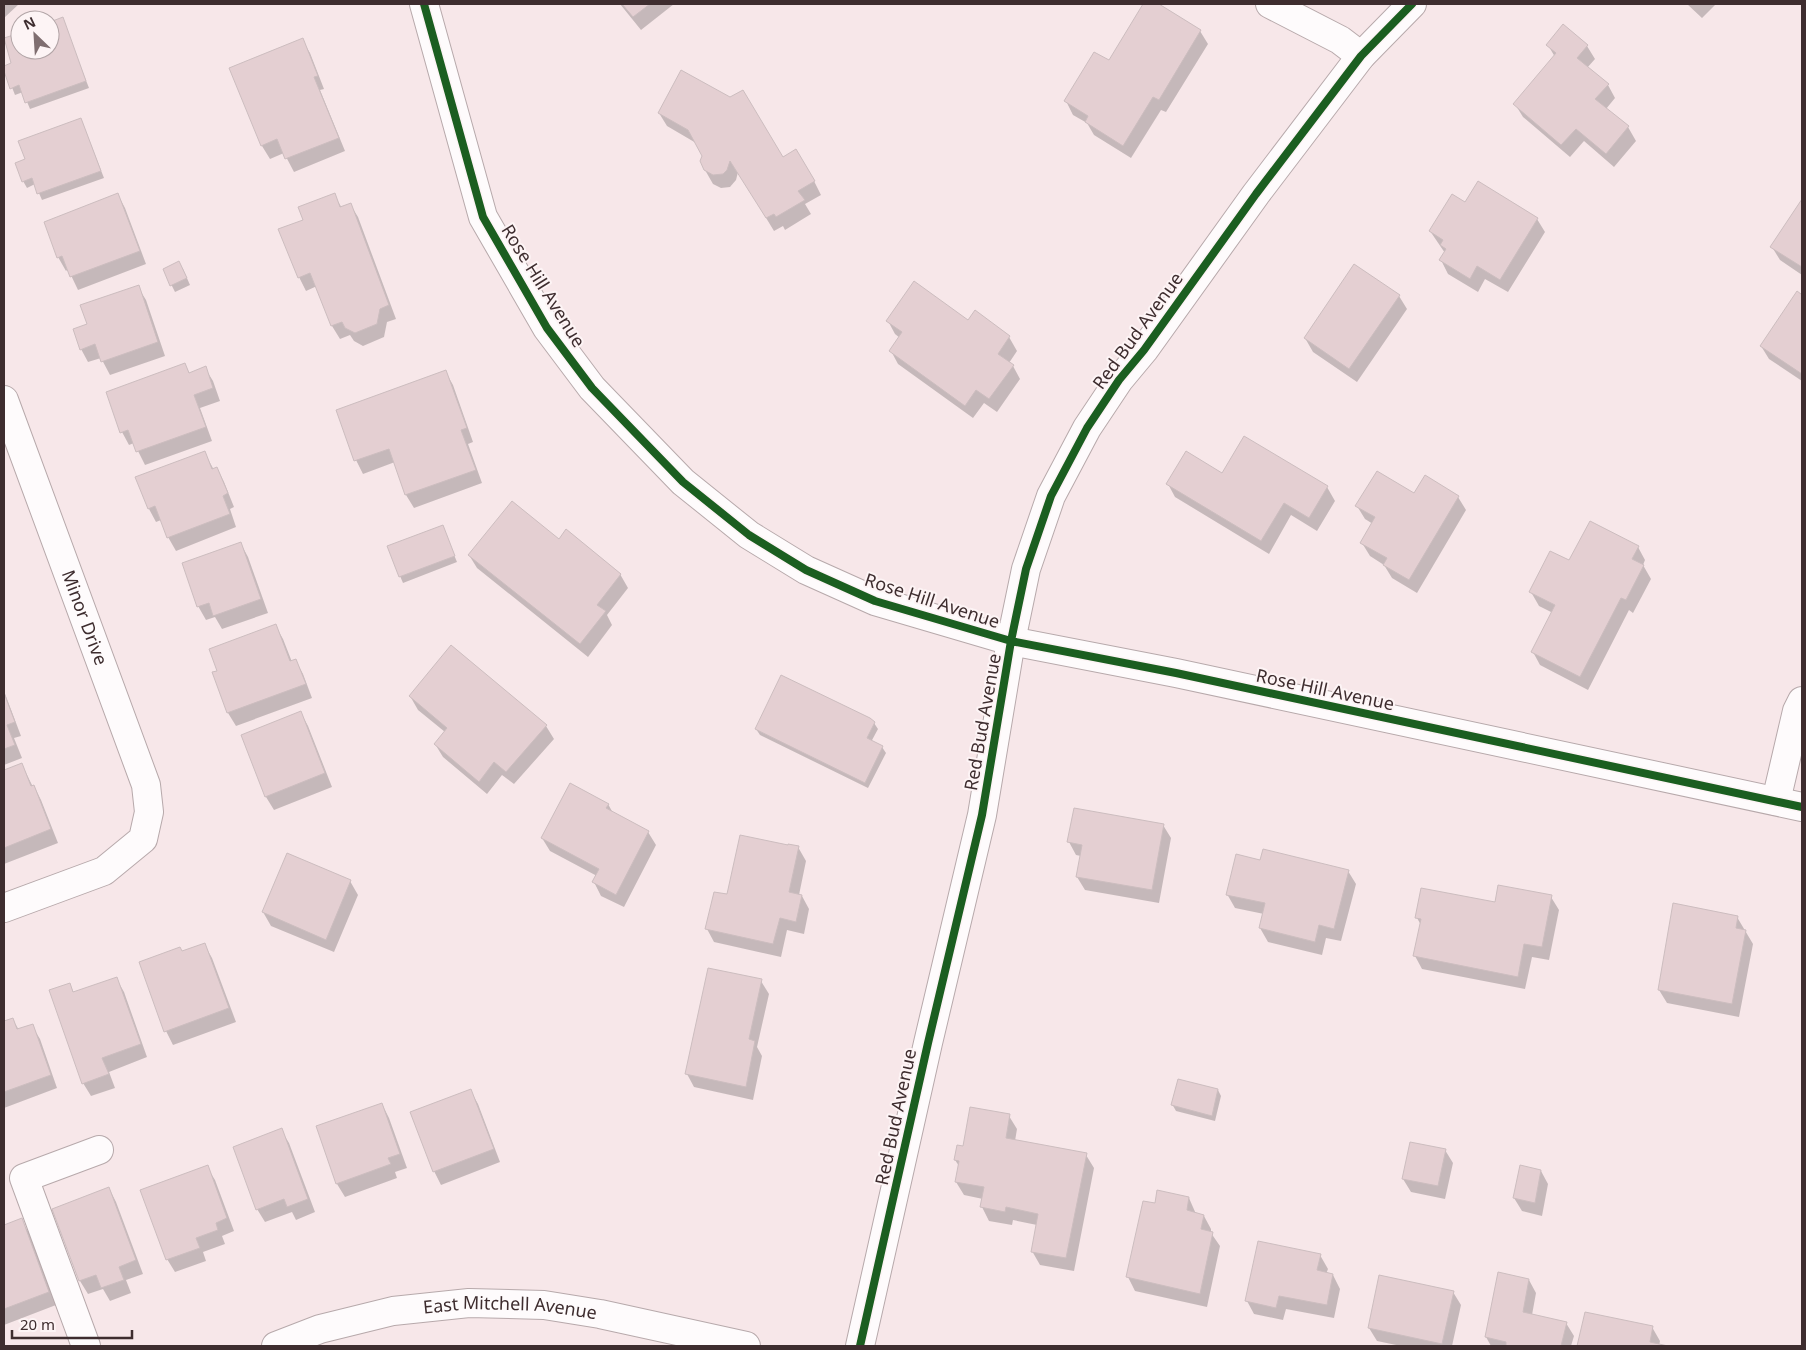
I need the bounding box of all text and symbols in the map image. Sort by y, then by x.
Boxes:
north arrow [10,10,60,60]
text: N [20,12,38,34]
street label: Rose Hill Avenue [496,219,591,351]
street label: Red Bud Avenue [1087,267,1188,394]
street label: Minor Drive [57,566,114,668]
street label: Rose Hill Avenue [862,567,1003,633]
street label: Red Bud Avenue [958,651,1006,792]
street label: Rose Hill Avenue [1254,663,1397,715]
street label: Red Bud Avenue [869,1046,921,1187]
street label: East Mitchell Avenue [422,1290,599,1324]
scale bar [12,1308,132,1340]
text: 20 m [20,1314,55,1334]

